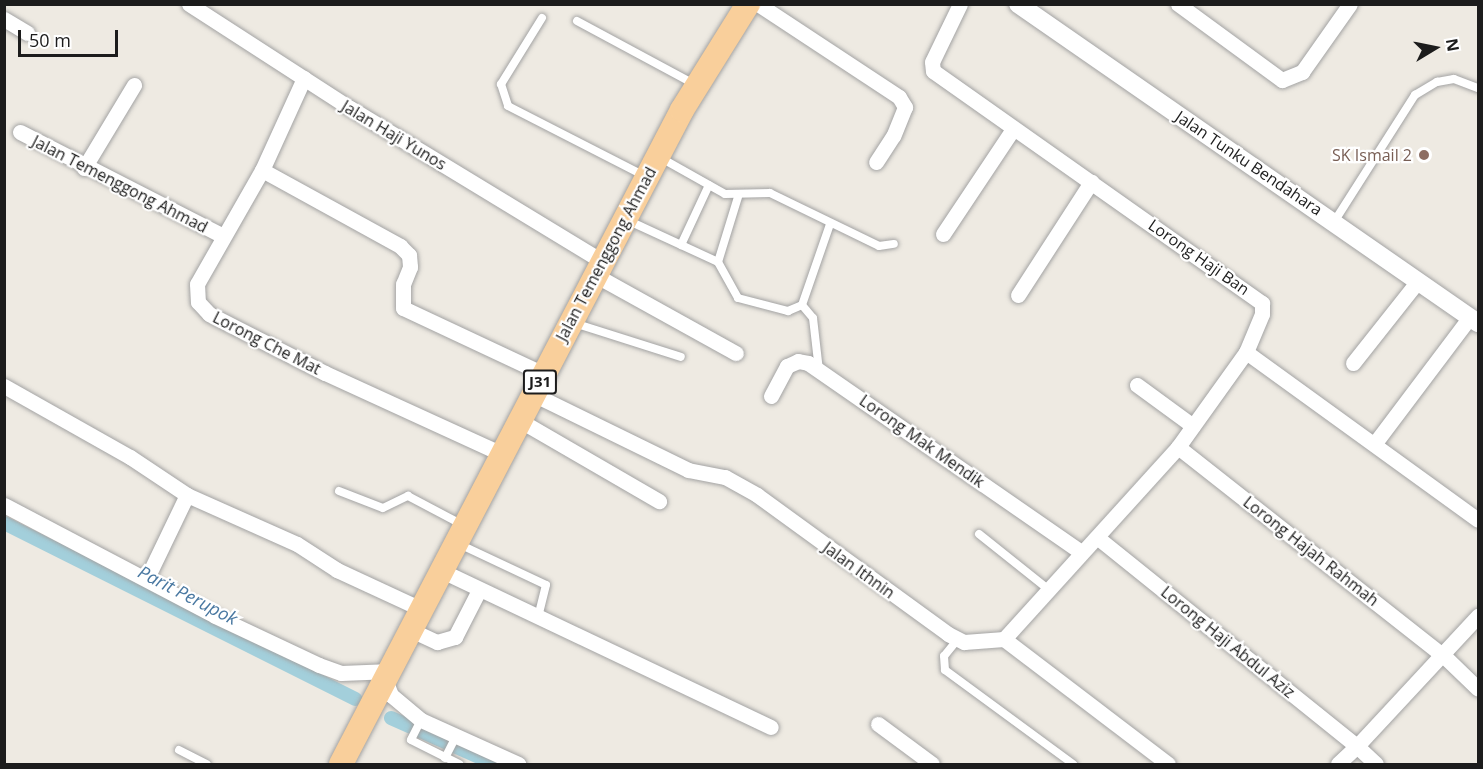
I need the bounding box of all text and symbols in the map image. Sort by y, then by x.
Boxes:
scale bar [21,18,122,56]
north arrow [1405,18,1465,78]
text: 50 m [29,28,71,52]
text: N [1441,37,1465,53]
street label: Jalan Haji Yunos [338,96,450,174]
street label: Jalan Tunku Bendahara [1172,107,1326,219]
street label: Jalan Temenggong Ahmad [29,131,211,237]
place label: SK Ismail 2 [1332,145,1412,165]
marker: SK Ismail 2 [1417,148,1431,162]
street label: Jalan Temenggong Ahmad [552,164,660,344]
street label: Lorong Haji Ban [1145,215,1253,299]
street label: Lorong Che Mat [210,307,324,379]
road number: J31 [522,370,558,394]
street label: Lorong Mak Mendik [856,391,988,491]
street label: Lorong Hajah Rahmah [1239,492,1383,610]
street label: Jalan Ithnin [819,538,899,602]
water label: Parit Perupok [135,561,241,629]
street label: Lorong Haji Abdul Aziz [1157,582,1299,702]

